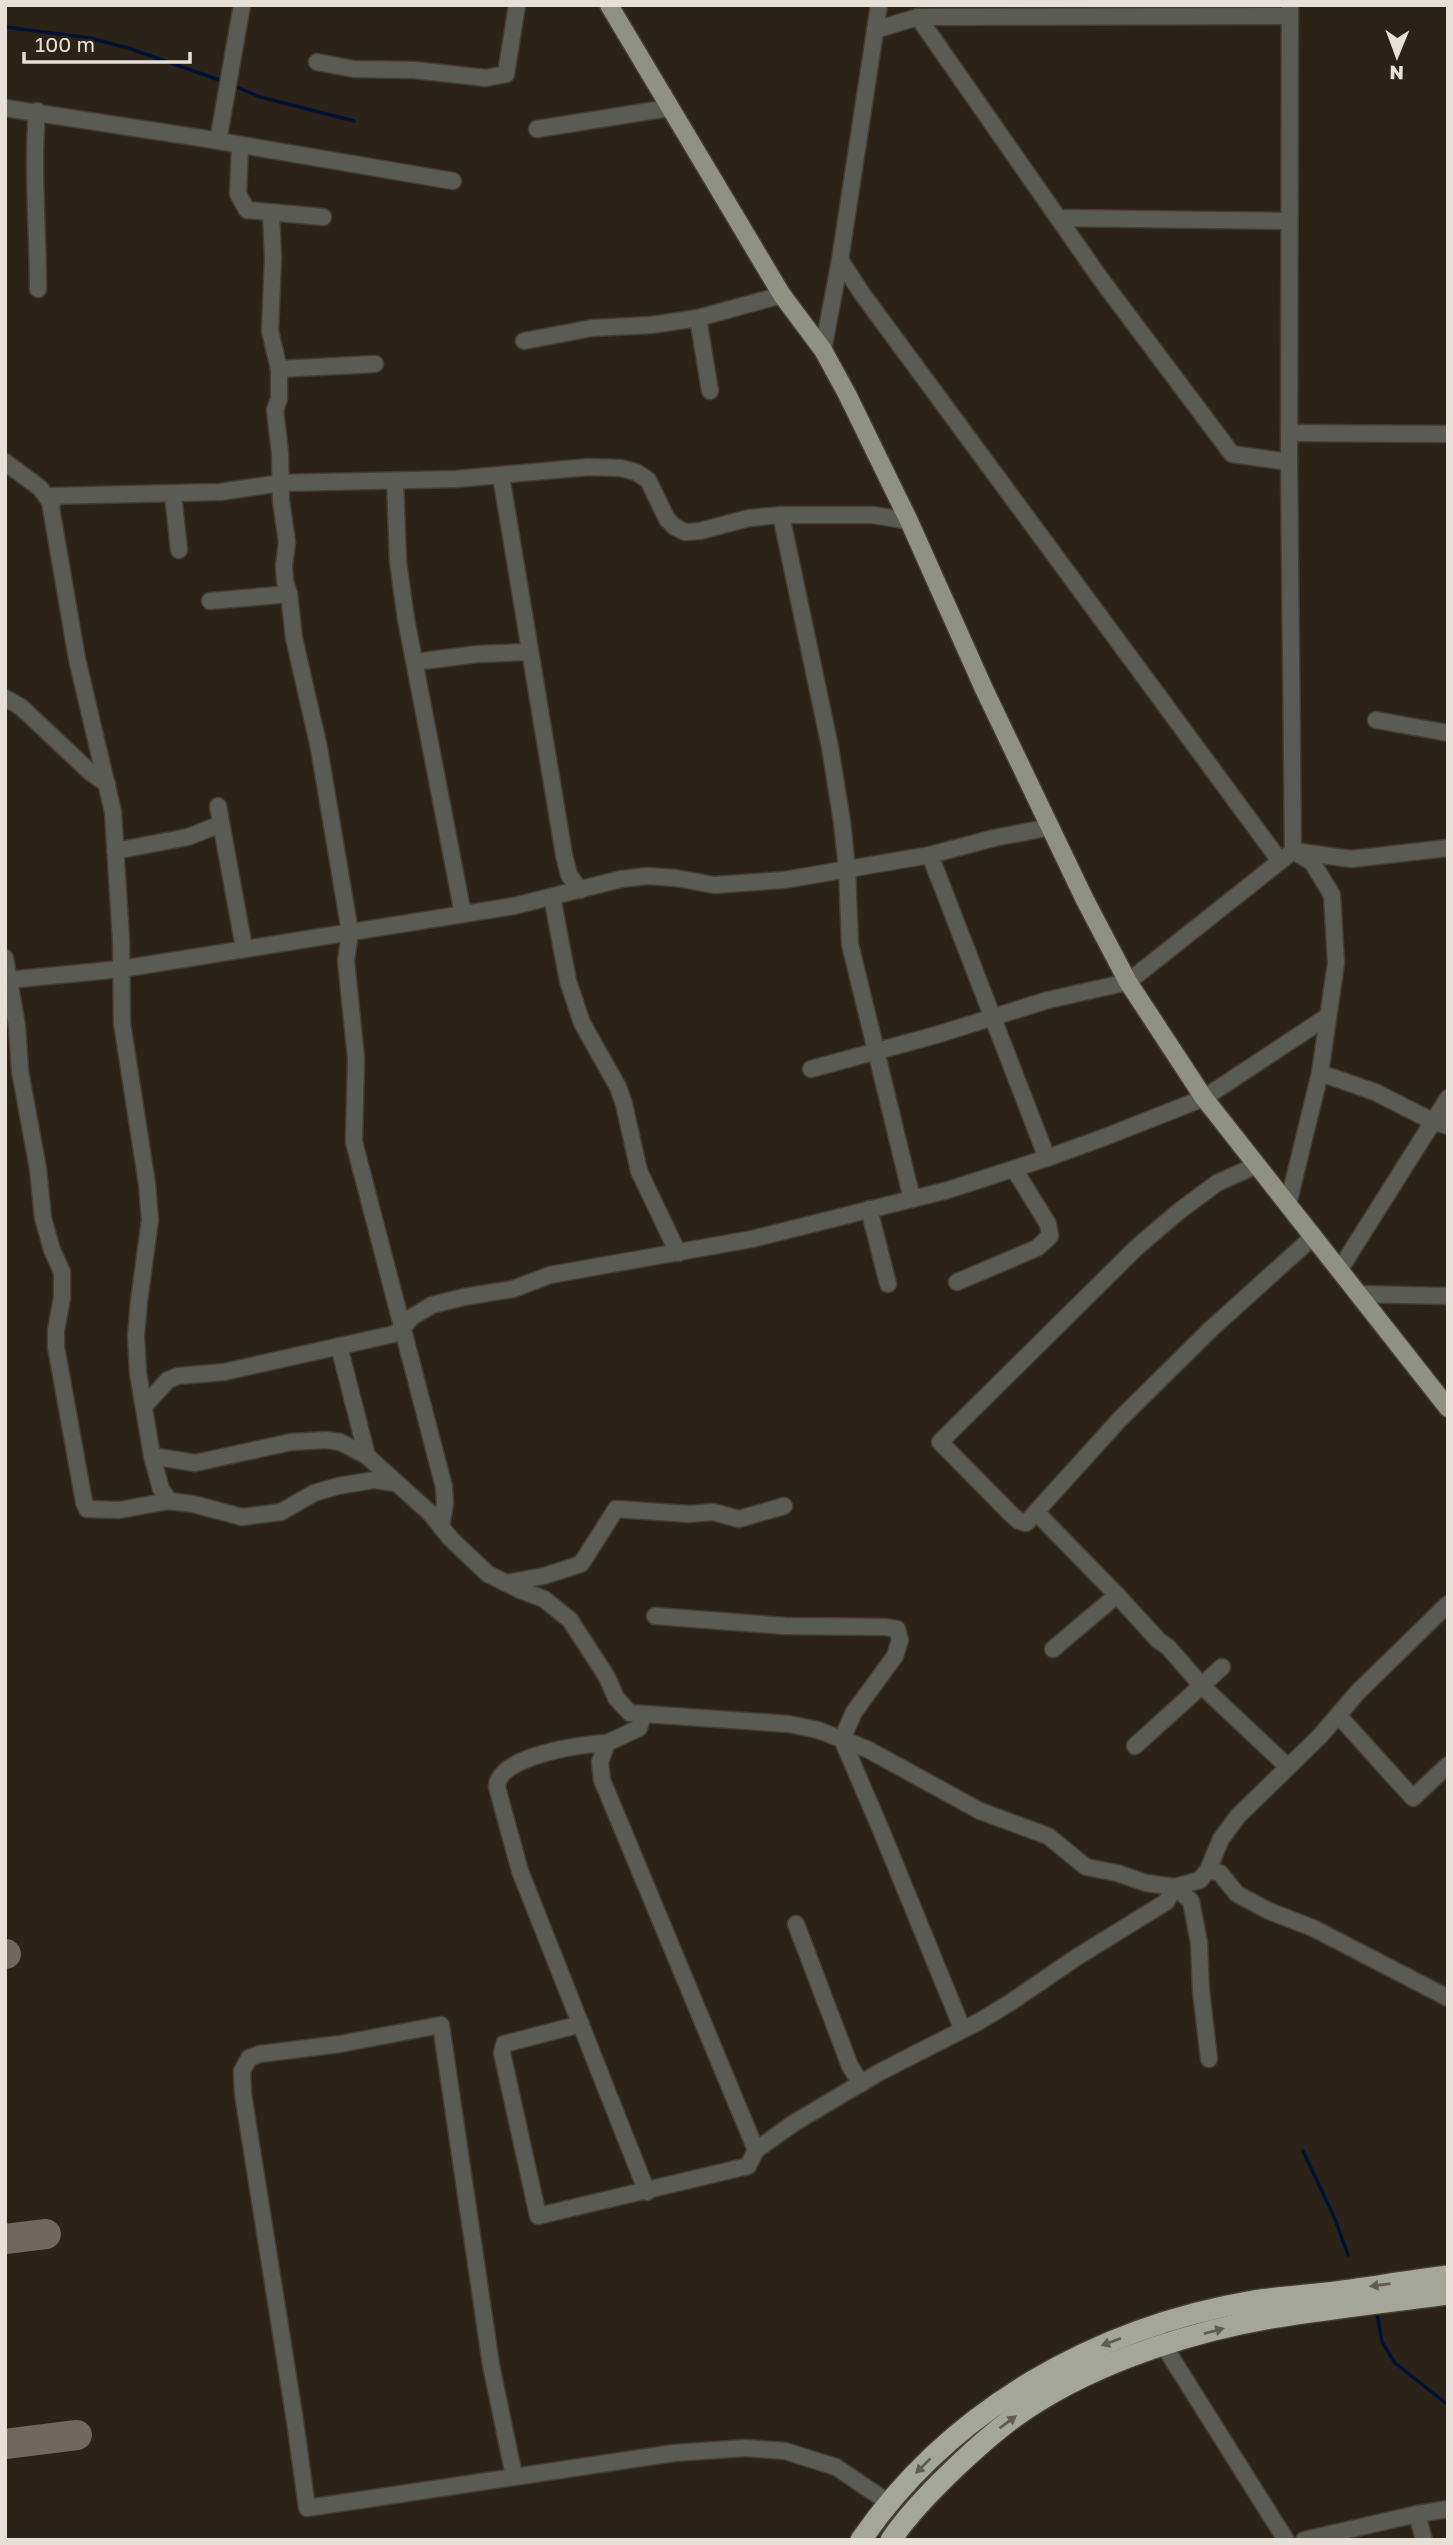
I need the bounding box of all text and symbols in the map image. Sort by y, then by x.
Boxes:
scale bar [24,21,191,65]
north arrow [1362,21,1432,91]
text: 100 m [35,31,95,57]
text: N [1389,62,1404,85]
one-way arrow [1369,2280,1391,2291]
one-way arrow [1204,2325,1226,2336]
one-way arrow [1100,2336,1121,2347]
one-way arrow [998,2415,1016,2430]
one-way arrow [914,2458,931,2475]

